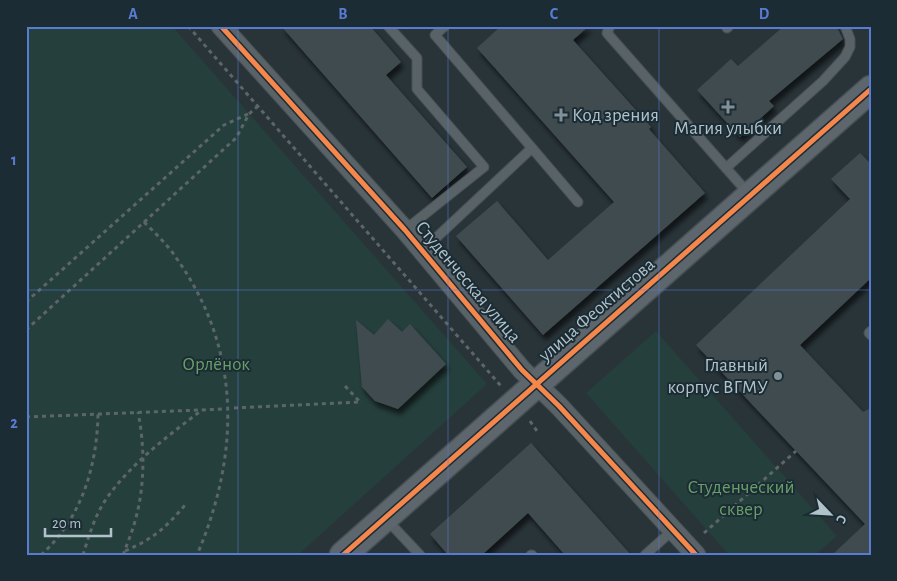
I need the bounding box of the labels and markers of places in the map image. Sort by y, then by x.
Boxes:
marker: Магия улыбки [721,100,735,114]
place label: Код зрения [572,106,659,125]
marker: Код зрения [554,108,568,122]
place label: Магия улыбки [674,119,782,138]
place label: Главный корпус ВГМУ [667,356,768,397]
marker: Главный корпус ВГМУ [772,370,784,382]

